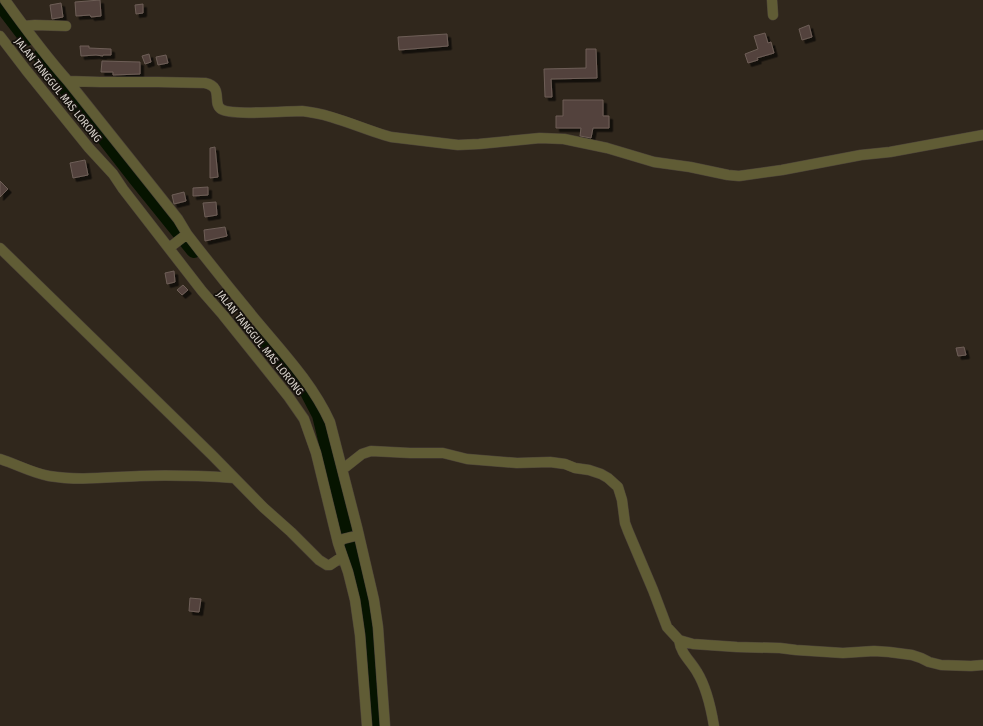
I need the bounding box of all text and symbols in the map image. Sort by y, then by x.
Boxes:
street label: JALAN TANGGUL MAS LORONG [12,35,104,145]
street label: JALAN TANGGUL MAS LORONG [214,288,306,398]

